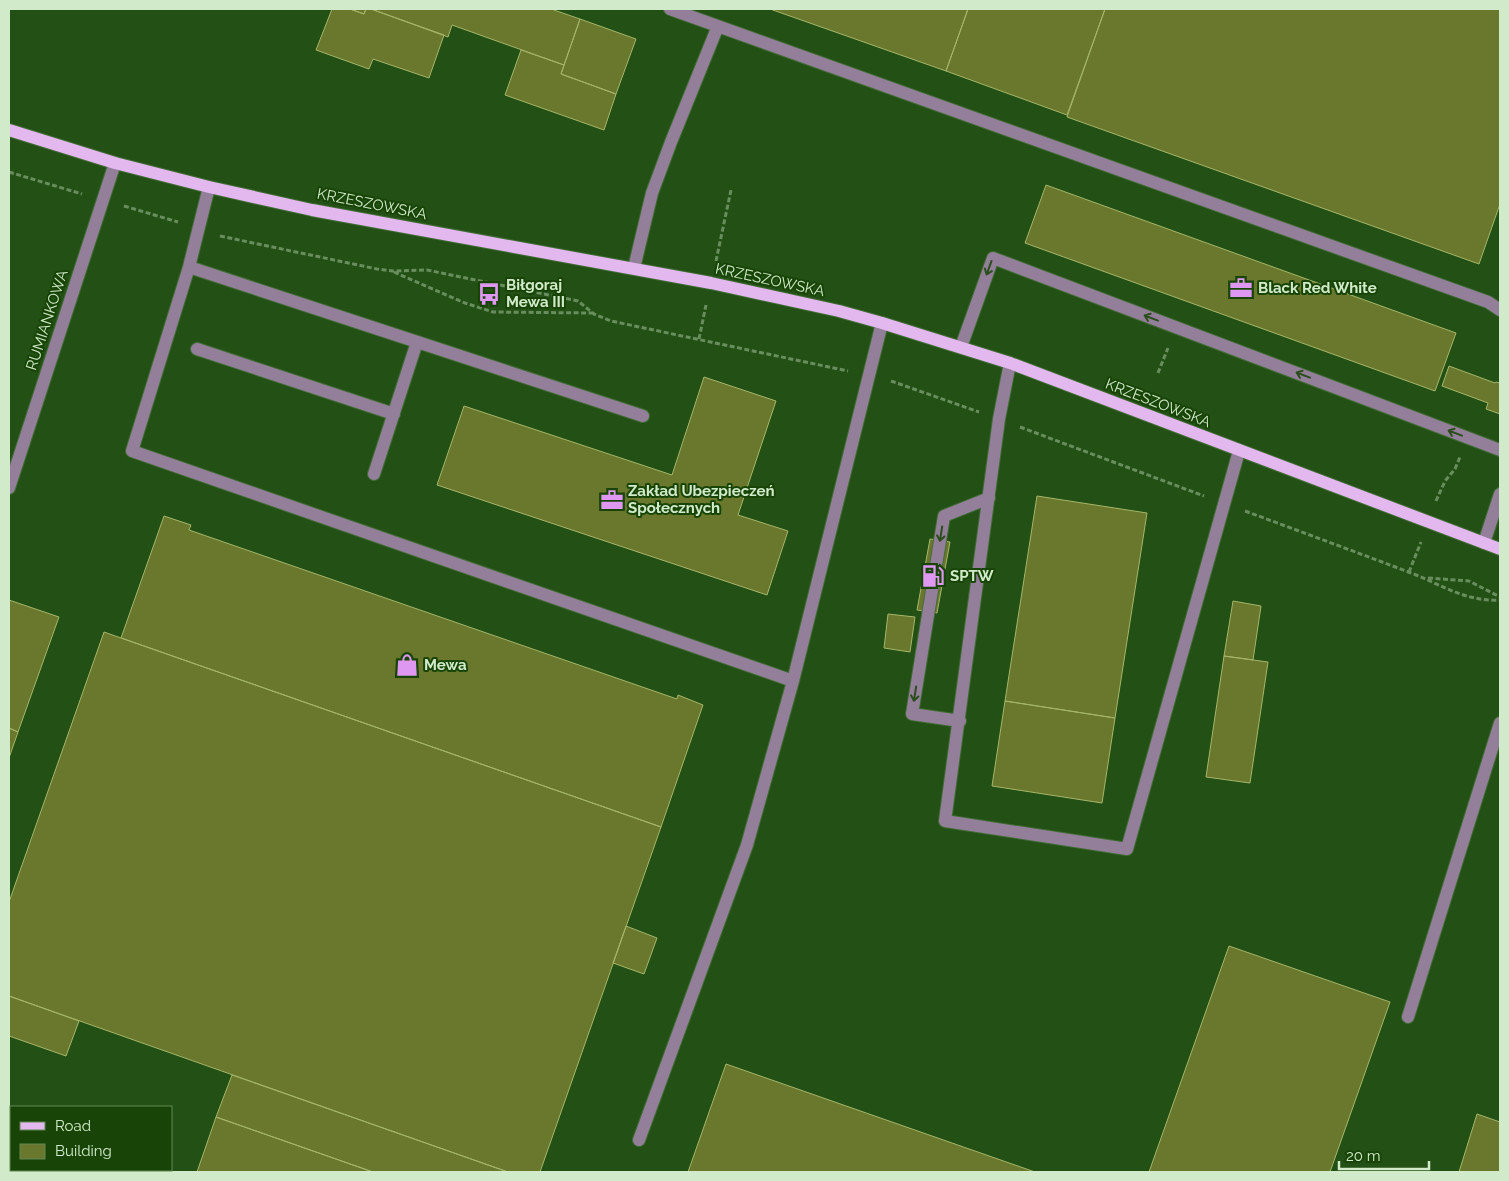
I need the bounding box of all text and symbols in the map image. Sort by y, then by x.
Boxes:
street label: KRZESZOWSKA [316,185,428,223]
street label: KRZESZOWSKA [714,260,826,300]
one-way arrow [984,260,993,276]
street label: RUMIANKOWA [22,267,72,373]
office icon: Black Red White [1228,275,1254,301]
place label: Biłgoraj Mewa III [506,276,565,311]
place label: Black Red White [1258,279,1377,297]
bus stop icon: Biłgoraj Mewa III [476,281,502,307]
one-way arrow [1143,313,1159,322]
one-way arrow [1295,370,1310,379]
street label: KRZESZOWSKA [1103,375,1213,431]
one-way arrow [1447,428,1463,437]
place label: Zakład Ubezpieczeń Społecznych [628,482,774,517]
office icon: Zakład Ubezpieczeń Społecznych [599,487,625,513]
one-way arrow [936,526,946,542]
fuel station icon: SPTW [920,563,946,589]
place label: SPTW [950,567,994,585]
shop icon: Mewa [394,652,420,678]
place label: Mewa [424,656,467,674]
one-way arrow [910,686,920,702]
legend [10,1106,172,1171]
text: Road [55,1117,91,1135]
scale bar [1339,1138,1429,1170]
text: Building [55,1142,112,1160]
text: 20 m [1346,1147,1381,1165]

